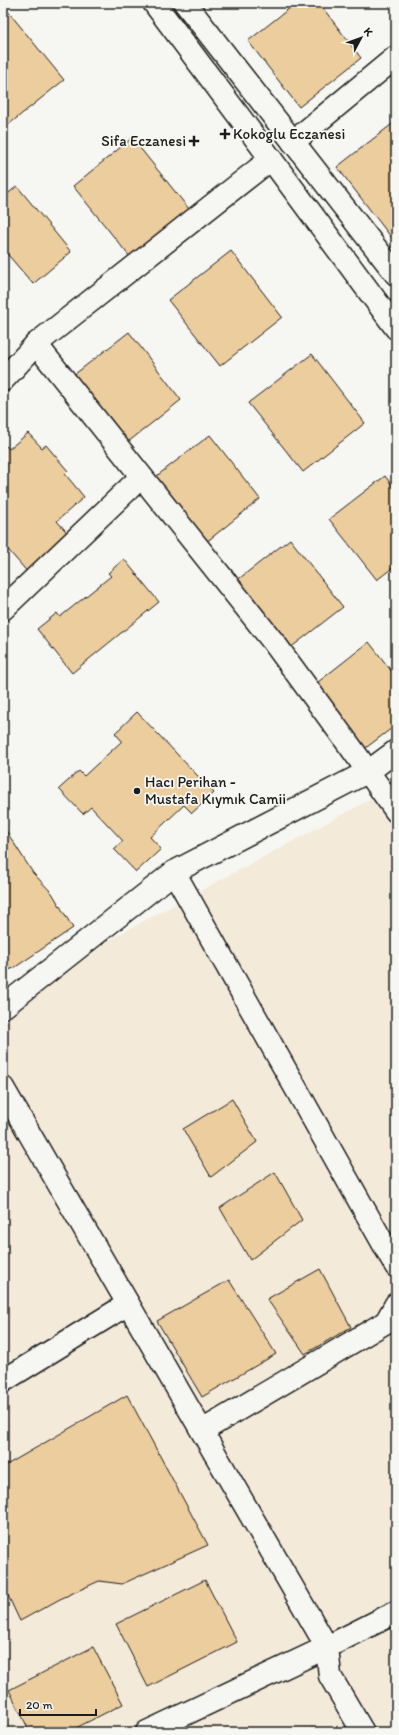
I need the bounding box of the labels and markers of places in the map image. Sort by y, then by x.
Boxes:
place label: Kokoglu Eczanesi [233,125,345,143]
marker: Kokoglu Eczanesi [220,129,230,139]
place label: Sifa Eczanesi [101,132,186,150]
marker: Sifa Eczanesi [189,136,199,146]
place label: Hacı Perihan - Mustafa Kıymık Camii [145,773,286,808]
marker: Hacı Perihan - Mustafa Kıymık Camii [132,786,142,796]

